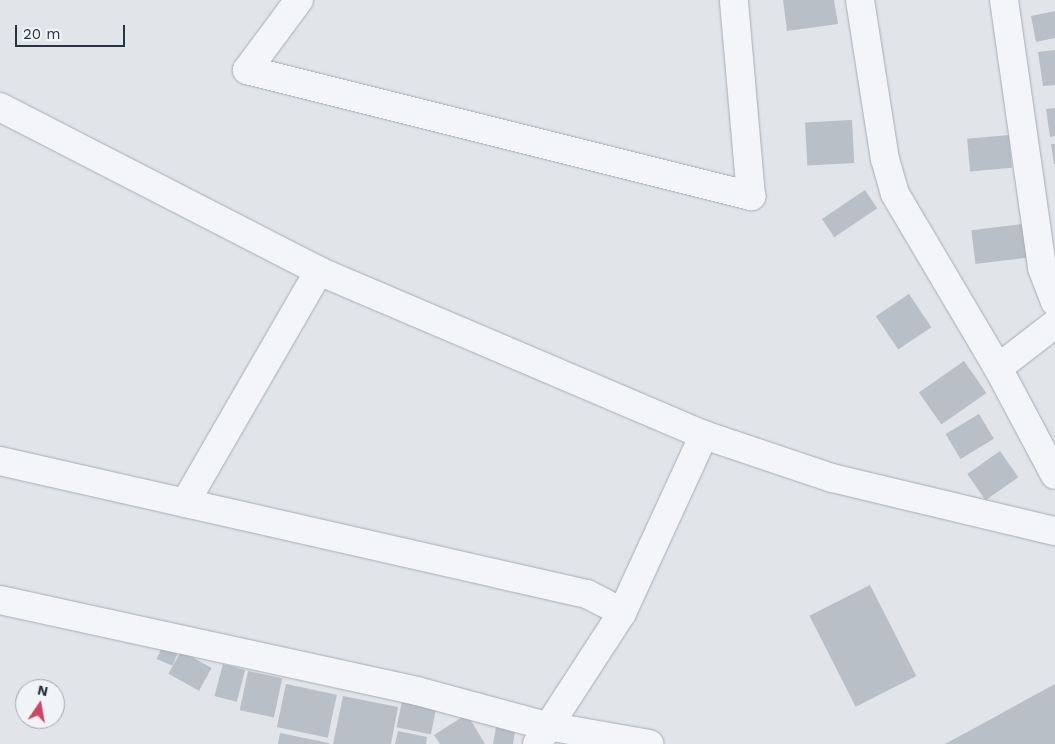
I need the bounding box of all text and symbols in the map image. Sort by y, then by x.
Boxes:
scale bar [18,15,128,47]
text: 20 m [23,25,61,43]
north arrow [15,679,65,729]
text: N [36,681,50,699]

